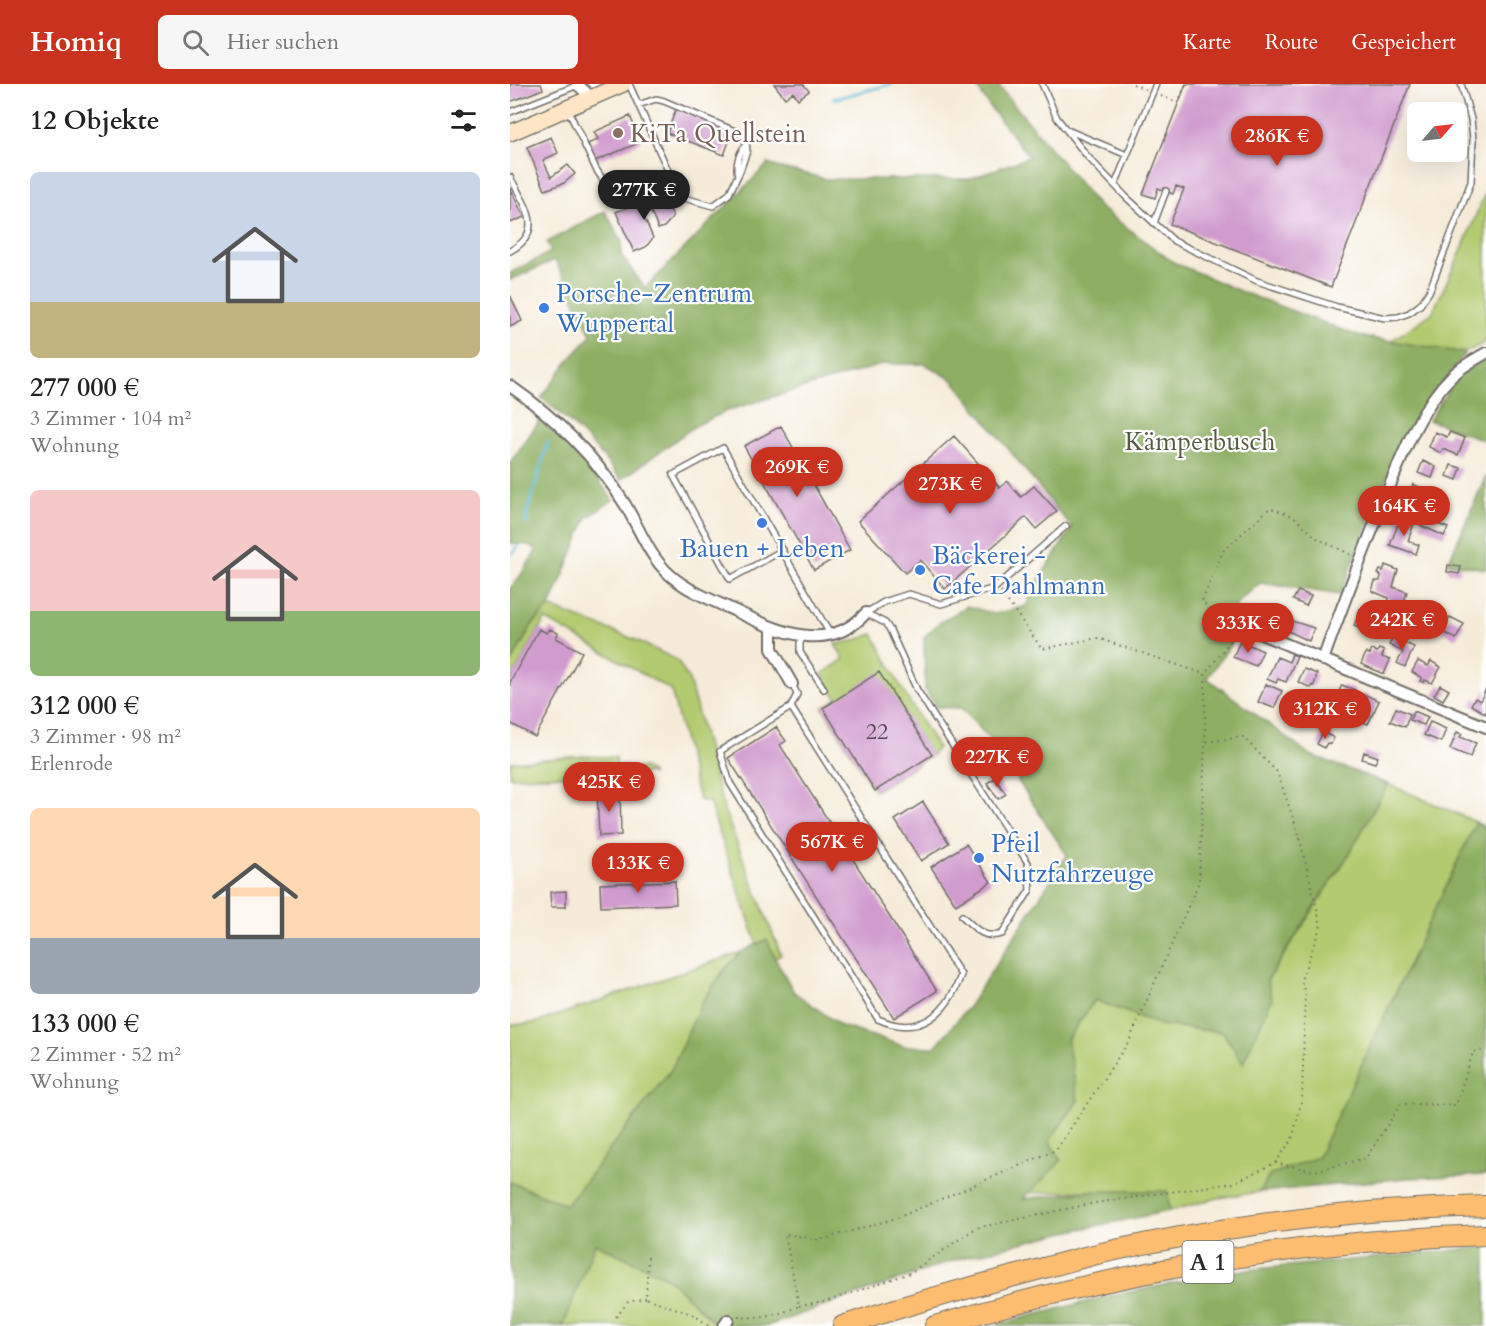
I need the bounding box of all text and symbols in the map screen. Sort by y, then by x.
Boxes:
search box [158,15,578,69]
text: Homiq [30,23,122,61]
icon: search [179,26,212,59]
text: Hier suchen [227,27,339,57]
text: Karte [1183,28,1232,57]
text: Route [1265,28,1318,57]
text: Gespeichert [1351,28,1456,57]
north arrow [1407,102,1467,162]
map controls [1407,102,1467,162]
text: 12 Objekte [30,103,160,138]
icon: filters [447,104,480,137]
place label: KiTa Quellstein [630,116,807,151]
pin: 286K € [1228,116,1326,167]
text: 286K € [1245,122,1309,149]
marker: KiTa Quellstein [611,126,625,140]
pin: 277K € [595,170,693,221]
text: 277K € [612,176,676,203]
icon: home [201,211,309,319]
place label: Porsche-Zentrum Wuppertal [555,276,752,341]
marker: Porsche-Zentrum Wuppertal [537,301,551,315]
text: 277 000 € [30,370,139,405]
text: 3 Zimmer · 104 m² [30,405,191,432]
park label: Kämperbusch [1125,424,1275,459]
text: Wohnung [30,432,119,459]
pin: 269K € [748,447,846,498]
text: 269K € [765,453,829,480]
pin: 273K € [901,464,999,515]
text: 273K € [918,470,982,497]
pin: 164K € [1355,486,1453,537]
text: 164K € [1372,492,1436,519]
marker: Bauen + Leben [755,516,769,530]
icon: home [201,529,309,637]
place label: Bauen + Leben [679,531,845,566]
place label: Bäckerei - Cafe Dahlmann [932,538,1106,603]
marker: Bäckerei - Cafe Dahlmann [913,563,927,577]
pin: 242K € [1353,600,1451,651]
pin: 333K € [1199,603,1297,654]
text: 242K € [1370,606,1434,633]
text: 333K € [1216,609,1280,636]
text: 312 000 € [30,688,139,723]
pin: 312K € [1276,689,1374,740]
text: 312K € [1293,695,1357,722]
house number: 22 [866,717,888,747]
text: 3 Zimmer · 98 m² [30,723,181,750]
pin: 227K € [948,737,1046,788]
text: 227K € [965,743,1029,770]
text: Erlenrode [30,750,113,777]
pin: 425K € [560,762,658,813]
text: 425K € [577,768,641,795]
pin: 567K € [783,822,881,873]
place label: Pfeil Nutzfahrzeuge [991,826,1154,891]
text: 567K € [800,828,864,855]
pin: 133K € [589,843,687,894]
icon: home [201,847,309,955]
text: 133K € [606,849,670,876]
marker: Pfeil Nutzfahrzeuge [972,851,986,865]
text: 133 000 € [30,1006,139,1041]
text: 2 Zimmer · 52 m² [30,1041,181,1068]
text: Wohnung [30,1068,119,1095]
road number: A 1 [1182,1241,1234,1283]

